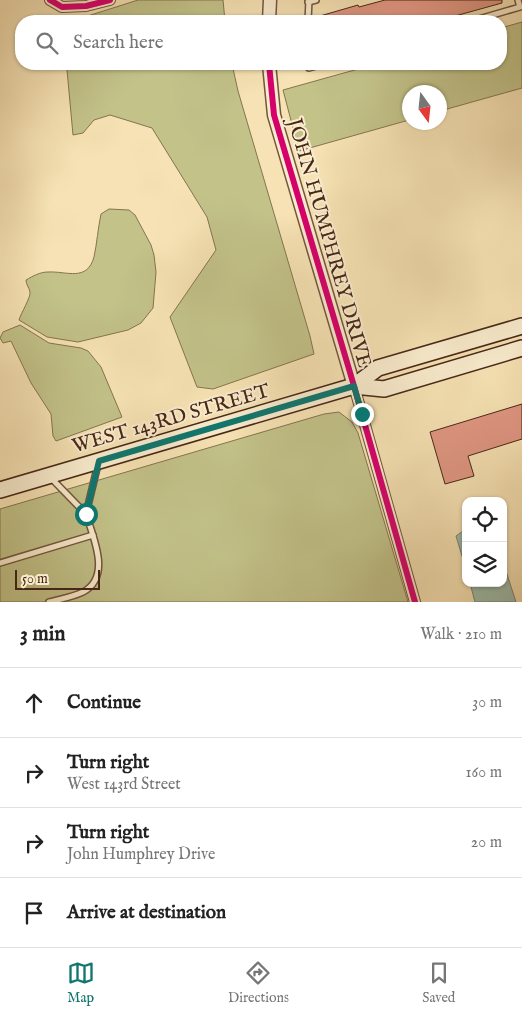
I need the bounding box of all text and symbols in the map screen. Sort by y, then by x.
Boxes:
search box [15,15,507,70]
icon: search [33,29,61,57]
text: Search here [73,31,164,55]
north arrow [402,85,447,130]
street label: JOHN HUMPHREY DRIVE [281,114,377,371]
street label: WEST 143RD STREET [69,379,273,459]
route end [351,403,374,426]
map controls [462,497,507,587]
button: locate [462,497,507,542]
route start [75,503,98,526]
button: layers [462,542,507,587]
scale bar [15,567,100,590]
text: 50 m [22,570,48,588]
text: 3 min [20,621,65,648]
text: Walk · 210 m [420,625,502,645]
icon: ahead [20,689,48,717]
text: Continue [67,691,141,715]
text: 30 m [472,693,502,713]
text: Turn right [67,751,149,775]
icon: right [20,759,48,787]
text: 160 m [466,763,502,783]
text: West 143rd Street [67,775,181,795]
text: Turn right [67,821,149,845]
icon: right [20,829,48,857]
text: 20 m [471,833,502,853]
text: John Humphrey Drive [67,845,215,865]
icon: arrive [20,899,48,927]
text: Arrive at destination [67,901,226,925]
tab: Map [67,959,95,1007]
tab: Directions [228,959,289,1007]
tab: Saved [422,959,455,1007]

